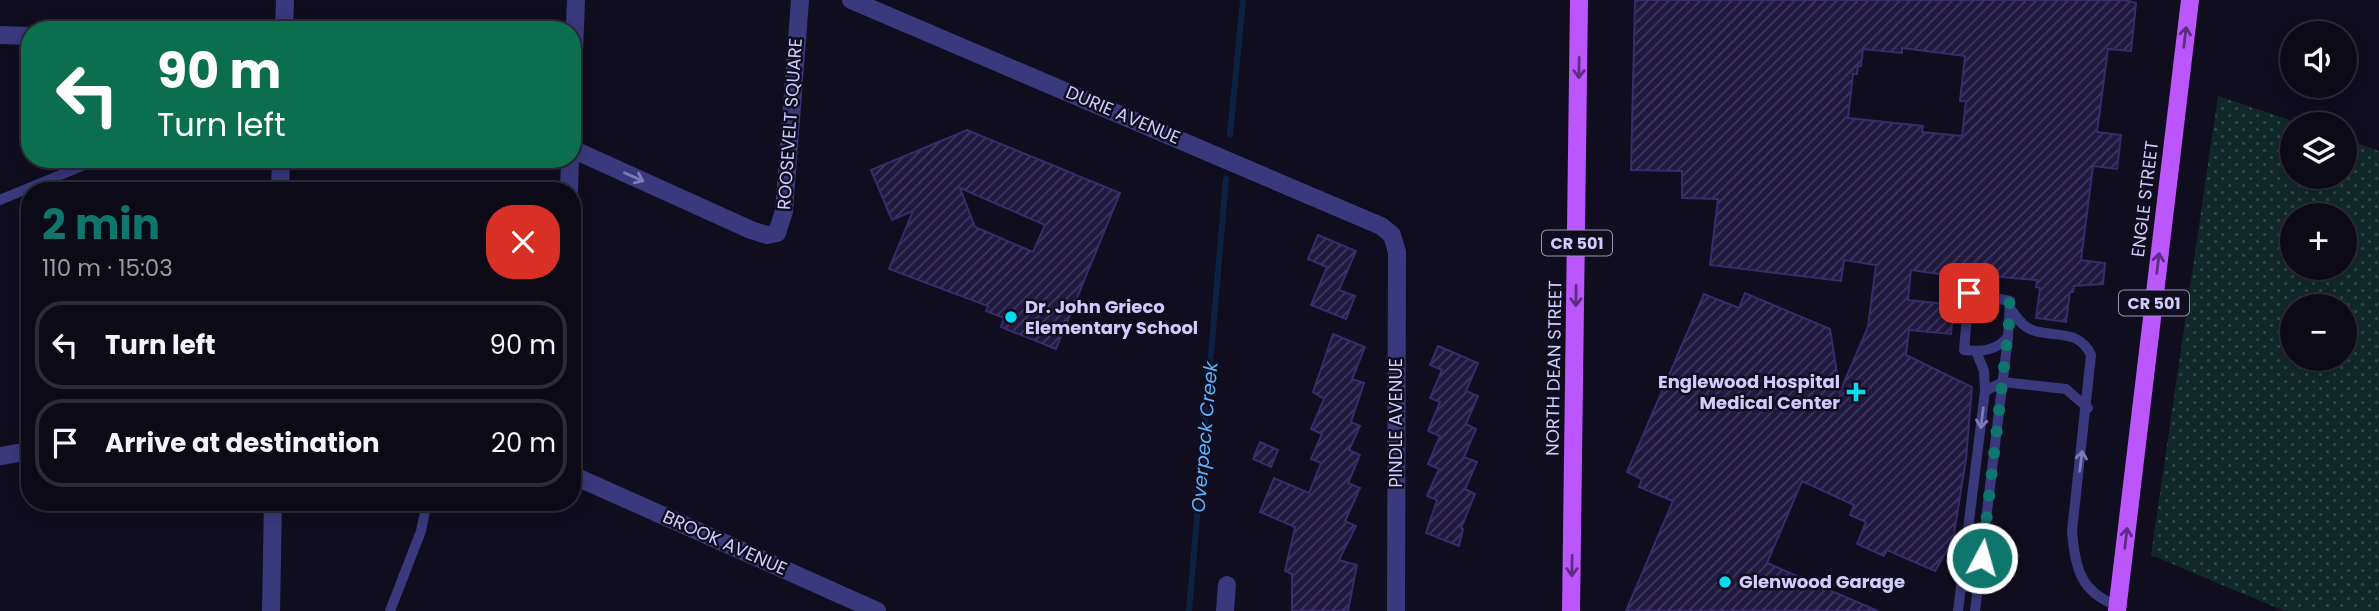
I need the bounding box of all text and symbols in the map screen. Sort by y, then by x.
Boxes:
map controls [2280,21,2357,371]
button: sound [2280,21,2357,98]
one-way arrow [2179,27,2192,49]
text: 90 m [157,37,281,105]
street label: ROOSEVELT SQUARE [771,37,808,211]
icon: left [42,49,133,140]
one-way arrow [1572,56,1585,79]
street label: DURIE AVENUE [1062,79,1184,150]
text: Turn left [157,102,286,147]
button: layers [2280,112,2357,189]
street label: ENGLE STREET [2125,139,2164,259]
one-way arrow [623,171,645,184]
text: 2 min [42,195,160,254]
button: + [2280,203,2357,280]
button: close [486,205,560,279]
road number: CR 501 [1542,230,1612,256]
text: 110 m · 15:03 [42,252,173,284]
one-way arrow [2152,252,2165,275]
pin [1939,263,1999,323]
icon: arrive [1950,274,1988,312]
street label: NORTH DEAN STREET [1539,280,1568,456]
one-way arrow [1569,284,1582,307]
road number: CR 501 [2119,290,2189,316]
place label: Dr. John Grieco Elementary School [1025,294,1198,340]
button: − [2280,294,2357,371]
marker: Dr. John Grieco Elementary School [1003,309,1019,325]
icon: left [46,326,84,364]
text: Turn left [105,327,216,363]
text: 90 m [490,327,556,363]
street label: PINDLE AVENUE [1383,358,1408,488]
water label: Overpeck Creek [1184,359,1225,514]
place label: Englewood Hospital Medical Center [1658,369,1840,415]
marker: Englewood Hospital Medical Center [1846,382,1866,402]
one-way arrow [1975,406,1988,429]
icon: arrive [46,424,84,462]
text: Arrive at destination [105,425,380,461]
text: 20 m [491,425,556,461]
one-way arrow [2075,450,2088,473]
street label: BROOK AVENUE [659,504,791,581]
position arrow [1945,521,2019,595]
one-way arrow [2119,527,2132,550]
one-way arrow [1565,554,1578,577]
place label: Glenwood Garage [1739,569,1905,594]
marker: Glenwood Garage [1717,574,1733,590]

